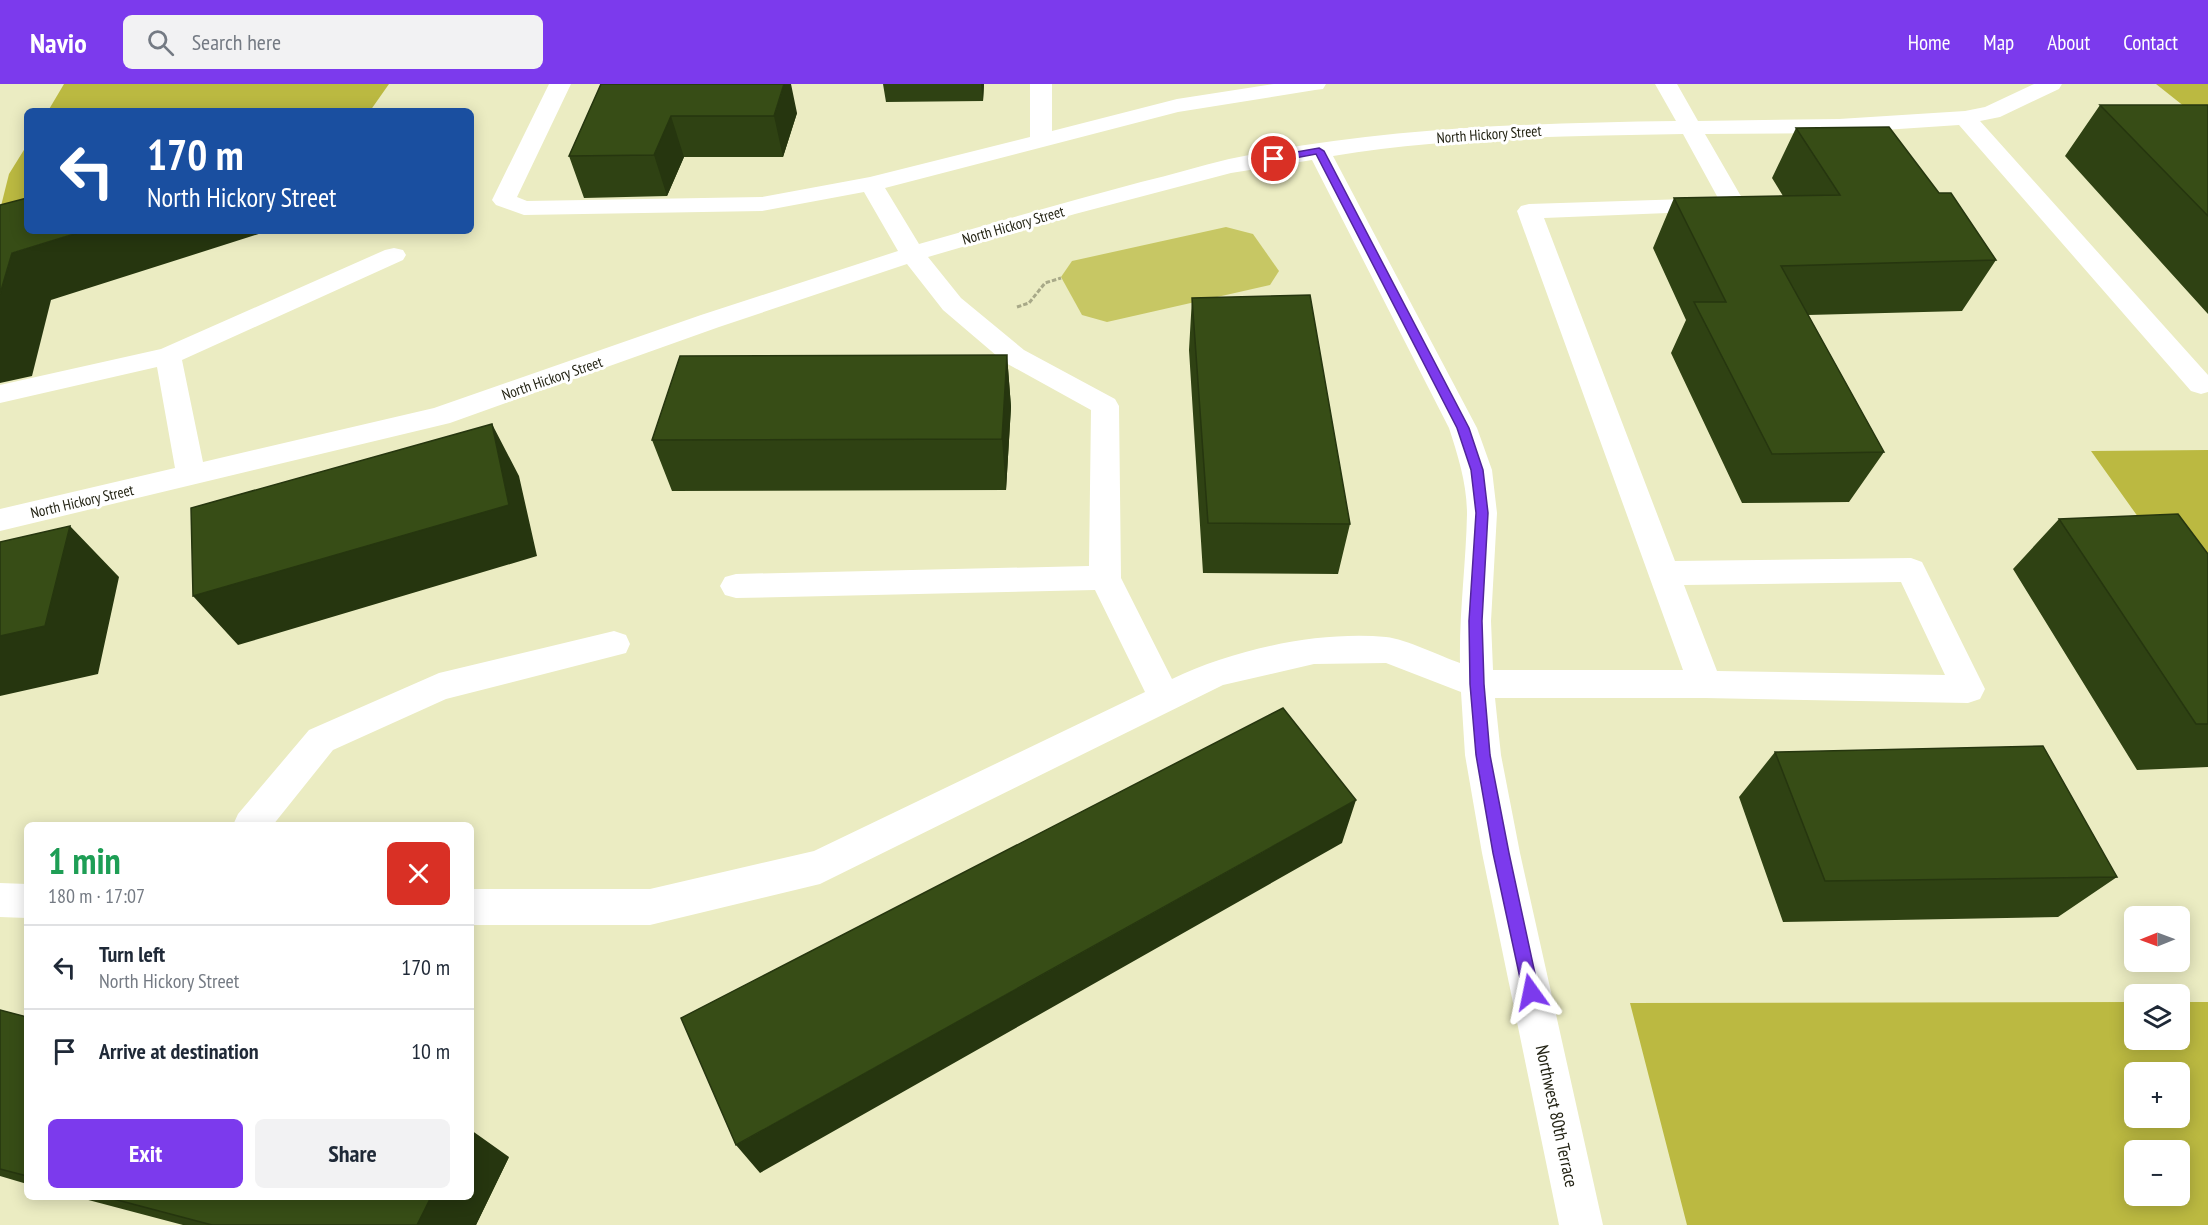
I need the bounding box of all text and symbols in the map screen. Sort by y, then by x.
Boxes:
search box [123,15,543,69]
text: Navio [30,24,87,61]
icon: search [144,26,177,59]
text: Search here [192,28,281,56]
text: Home [1908,29,1950,56]
text: Map [1983,29,2014,56]
text: About [2047,29,2090,56]
text: Contact [2123,29,2178,56]
street label: North Hickory Street [1436,121,1542,147]
text: 170 m [147,127,244,182]
icon: left [48,132,126,210]
pin [1248,133,1299,184]
icon: arrive [1257,142,1290,175]
text: North Hickory Street [147,180,336,214]
street label: North Hickory Street [960,201,1066,249]
street label: North Hickory Street [499,352,605,404]
street label: North Hickory Street [29,480,135,522]
text: 1 min [48,837,121,884]
button: close [387,842,450,905]
text: 180 m · 17:07 [48,883,145,909]
north arrow [2124,906,2190,972]
map controls [2124,906,2190,1206]
text: Turn left [99,940,165,968]
icon: left [48,951,81,984]
text: 170 m [401,953,450,981]
position arrow [1499,960,1563,1024]
text: North Hickory Street [99,968,239,994]
button: layers [2124,984,2190,1050]
icon: arrive [48,1035,81,1068]
text: Arrive at destination [99,1037,259,1065]
text: 10 m [411,1037,450,1065]
street label: Northwest 80th Terrace [1531,1043,1583,1189]
button: + [2124,1062,2190,1128]
button: Exit [48,1119,243,1188]
button: Share [255,1119,450,1188]
button: − [2124,1140,2190,1206]

